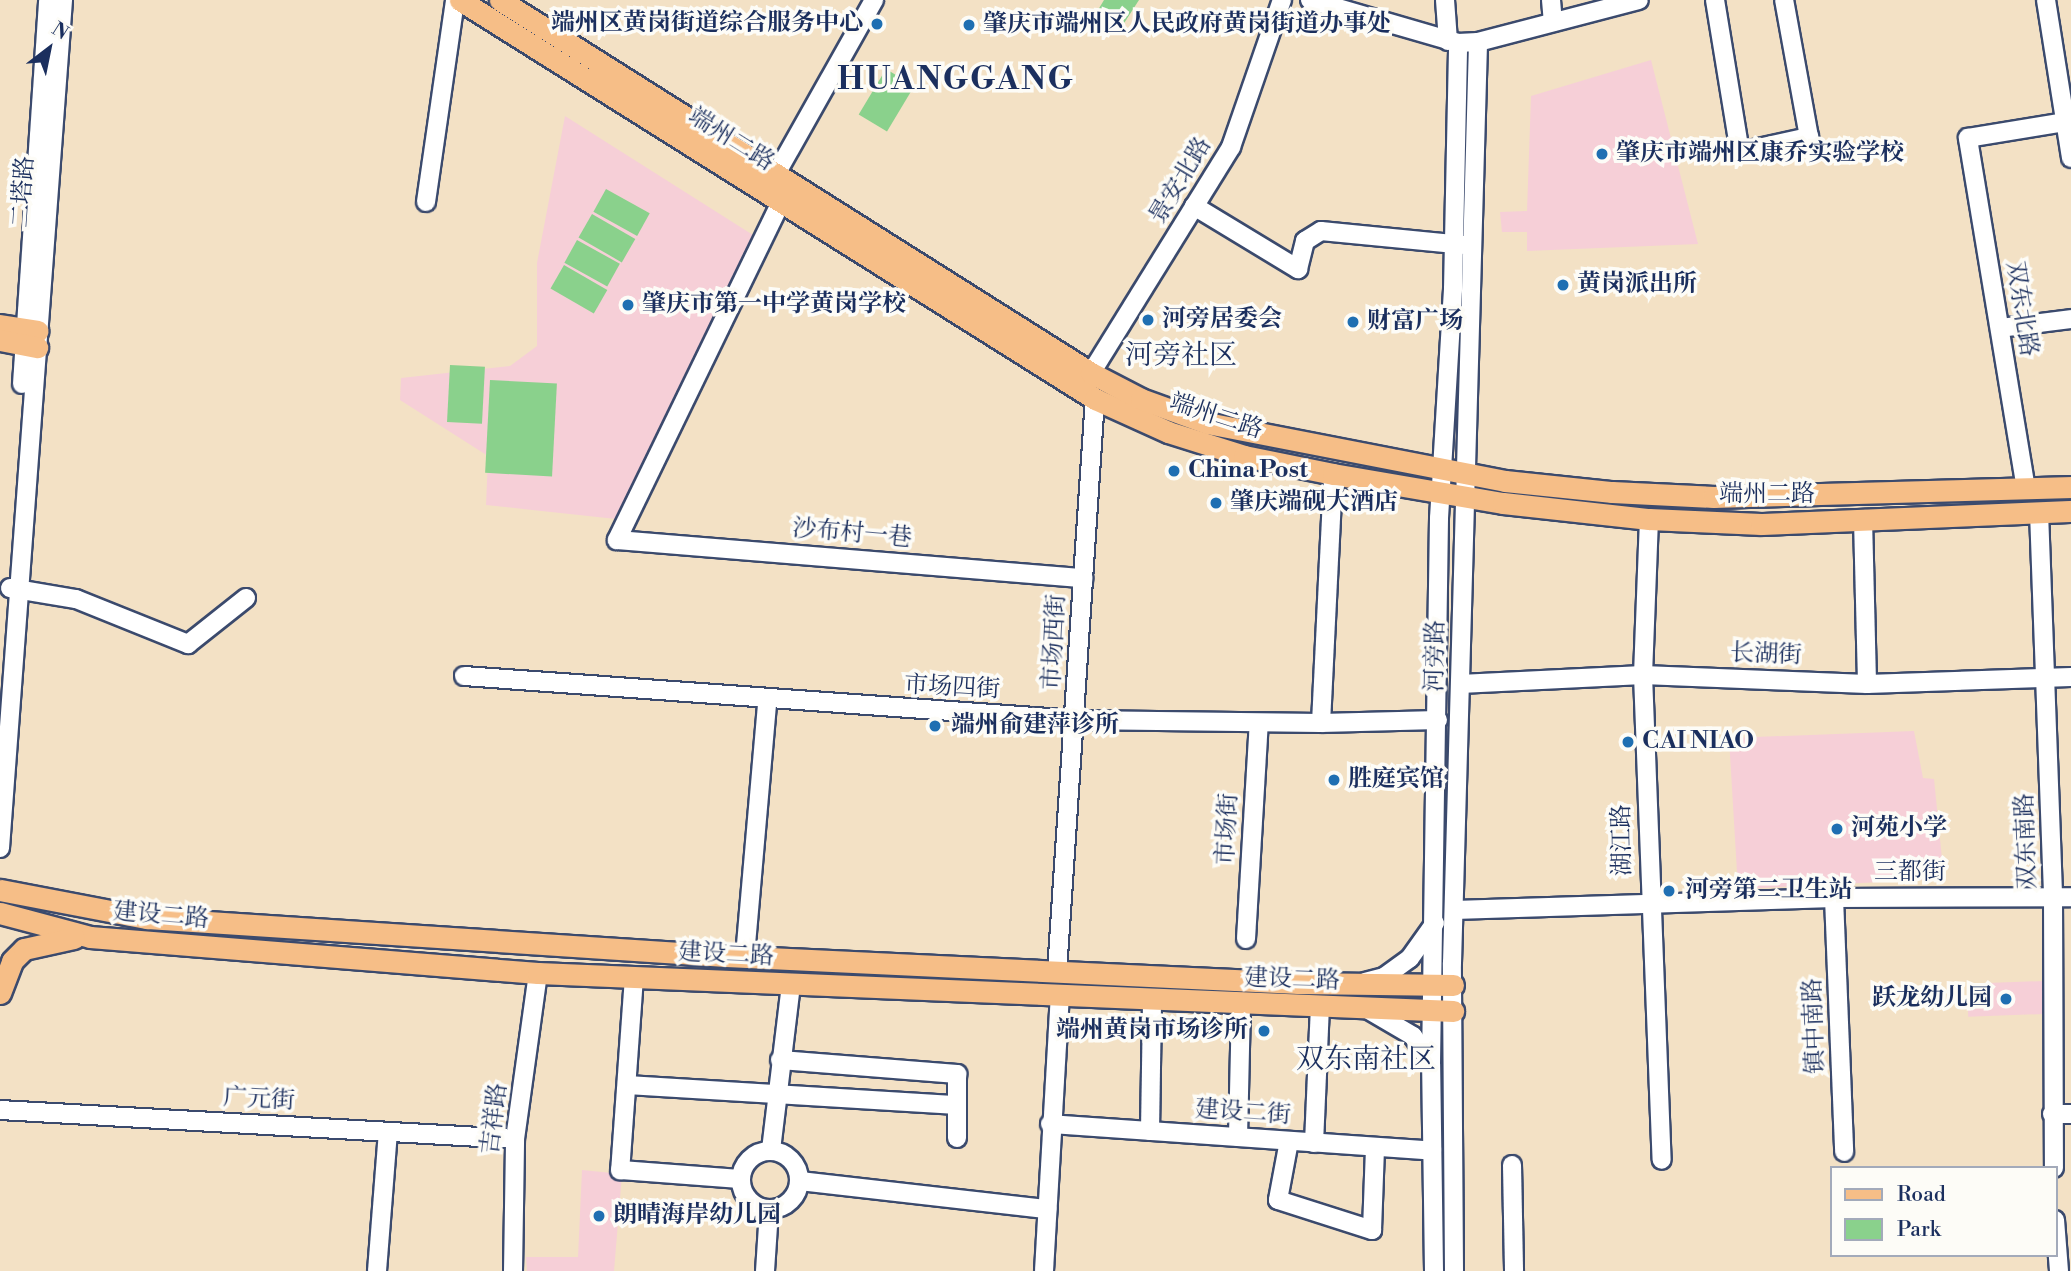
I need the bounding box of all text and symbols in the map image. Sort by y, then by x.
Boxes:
place label: 端州区黄岗街道综合服务中心 [551,10,863,38]
place label: 肇庆市端州区人民政府黄岗街道办事处 [983,11,1391,39]
north arrow [14,14,84,84]
marker: 端州区黄岗街道综合服务中心 [869,16,885,32]
text: N [47,17,73,45]
marker: 肇庆市端州区人民政府黄岗街道办事处 [961,17,977,33]
district label: HUANGGANG [838,60,1074,98]
street label: 端州二路 [683,102,779,178]
street label: 景安北路 [1144,132,1218,230]
place label: 肇庆市端州区康乔实验学校 [1616,140,1904,168]
marker: 肇庆市端州区康乔实验学校 [1594,146,1610,162]
street label: 二塔路 [7,155,41,229]
street label: 双东北路 [1999,259,2043,359]
place label: 黄岗派出所 [1577,271,1697,299]
marker: 黄岗派出所 [1555,277,1571,293]
place label: 肇庆市第一中学黄岗学校 [642,291,906,319]
marker: 肇庆市第一中学黄岗学校 [620,297,636,313]
place label: 河旁居委会 [1162,306,1282,334]
place label: 财富广场 [1367,308,1463,336]
marker: 河旁居委会 [1140,312,1156,328]
marker: 财富广场 [1345,314,1361,330]
district label: 河旁社区 [1125,339,1237,373]
street label: 端州二路 [1166,388,1266,446]
place label: China Post [1188,457,1308,485]
marker: China Post [1166,463,1182,479]
street label: 端州二路 [1719,481,1815,509]
place label: 肇庆端砚大酒店 [1230,489,1398,517]
marker: 肇庆端砚大酒店 [1208,495,1224,511]
street label: 沙布村一巷 [791,514,913,554]
street label: 市场西街 [1038,593,1072,691]
street label: 河旁路 [1421,620,1451,692]
street label: 长湖街 [1730,639,1802,671]
street label: 市场四街 [903,671,1001,705]
place label: 端州俞建萍诊所 [951,712,1119,740]
marker: 端州俞建萍诊所 [925,716,945,736]
place label: CAI NIAO [1642,728,1754,756]
marker: CAI NIAO [1620,734,1636,750]
place label: 胜庭宾馆 [1348,766,1444,794]
marker: 胜庭宾馆 [1326,772,1342,788]
street label: 市场街 [1212,792,1244,866]
street label: 双东南路 [2011,793,2043,889]
street label: 湖江路 [1608,804,1638,876]
place label: 河苑小学 [1851,815,1947,843]
marker: 河苑小学 [1829,821,1845,837]
street label: 三都街 [1874,859,1946,887]
place label: 河旁第二卫生站 [1685,877,1853,905]
marker: 河旁第二卫生站 [1659,881,1679,901]
street label: 建设二路 [112,897,210,935]
street label: 建设二路 [677,938,775,972]
street label: 建设二路 [1244,964,1340,996]
street label: 镇中南路 [1799,978,1831,1074]
place label: 跃龙幼儿园 [1872,985,1992,1013]
marker: 跃龙幼儿园 [1998,991,2014,1007]
place label: 端州黄岗市场诊所 [1056,1017,1248,1045]
marker: 端州黄岗市场诊所 [1254,1021,1274,1041]
district label: 双东南社区 [1296,1043,1436,1077]
street label: 吉祥路 [476,1082,514,1156]
street label: 广元街 [222,1084,296,1116]
street label: 建设二街 [1194,1095,1292,1131]
legend [1829,1166,2057,1257]
text: Road [1897,1182,1946,1208]
place label: 朗晴海岸幼儿园 [613,1202,781,1230]
marker: 朗晴海岸幼儿园 [591,1208,607,1224]
text: Park [1897,1217,1941,1243]

